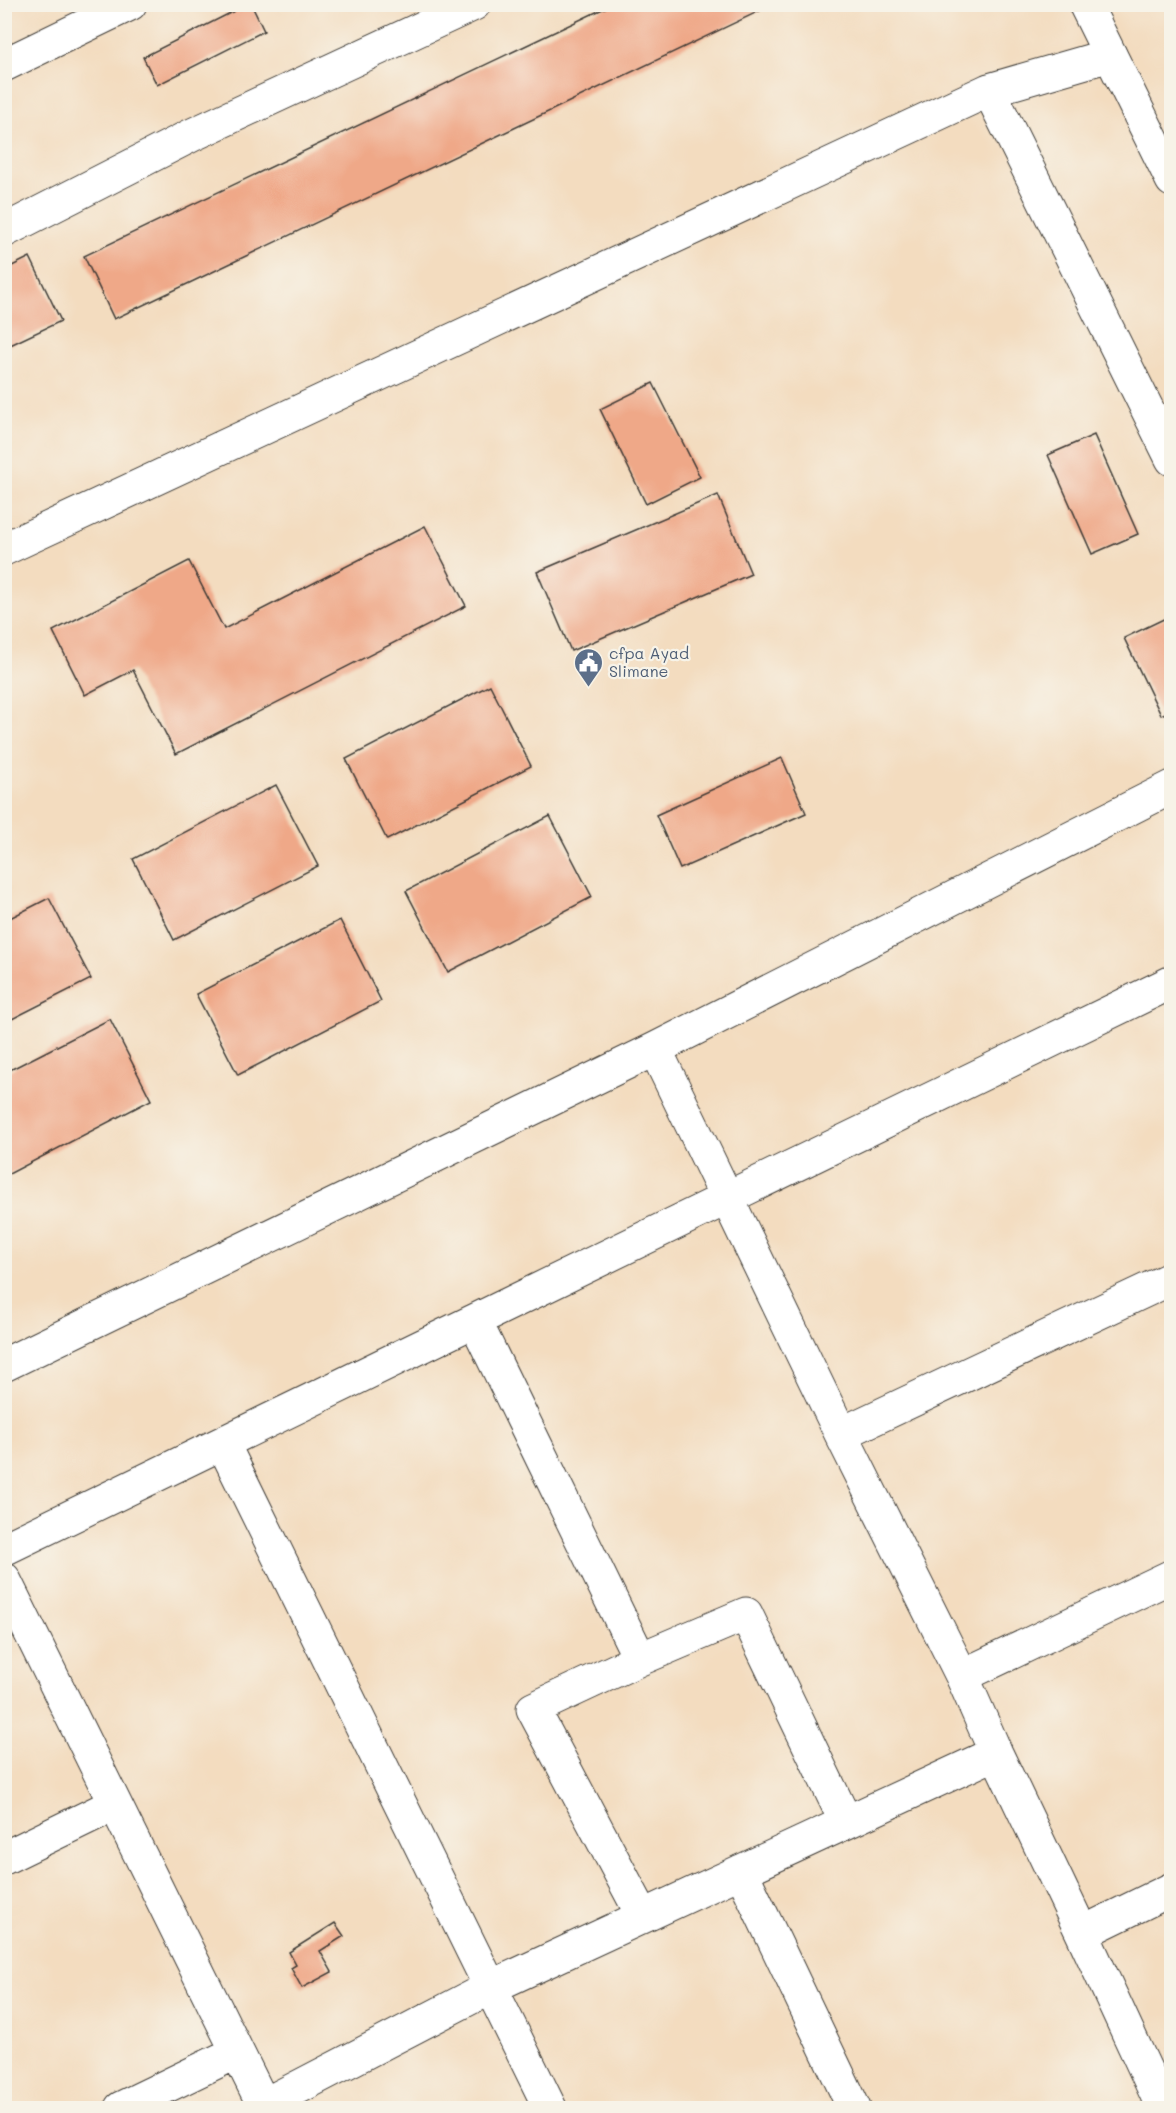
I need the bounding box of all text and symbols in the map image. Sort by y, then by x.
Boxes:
place label: cfpa Ayad Slimane [609,642,689,681]
public building icon: cfpa Ayad Slimane [572,646,604,688]

